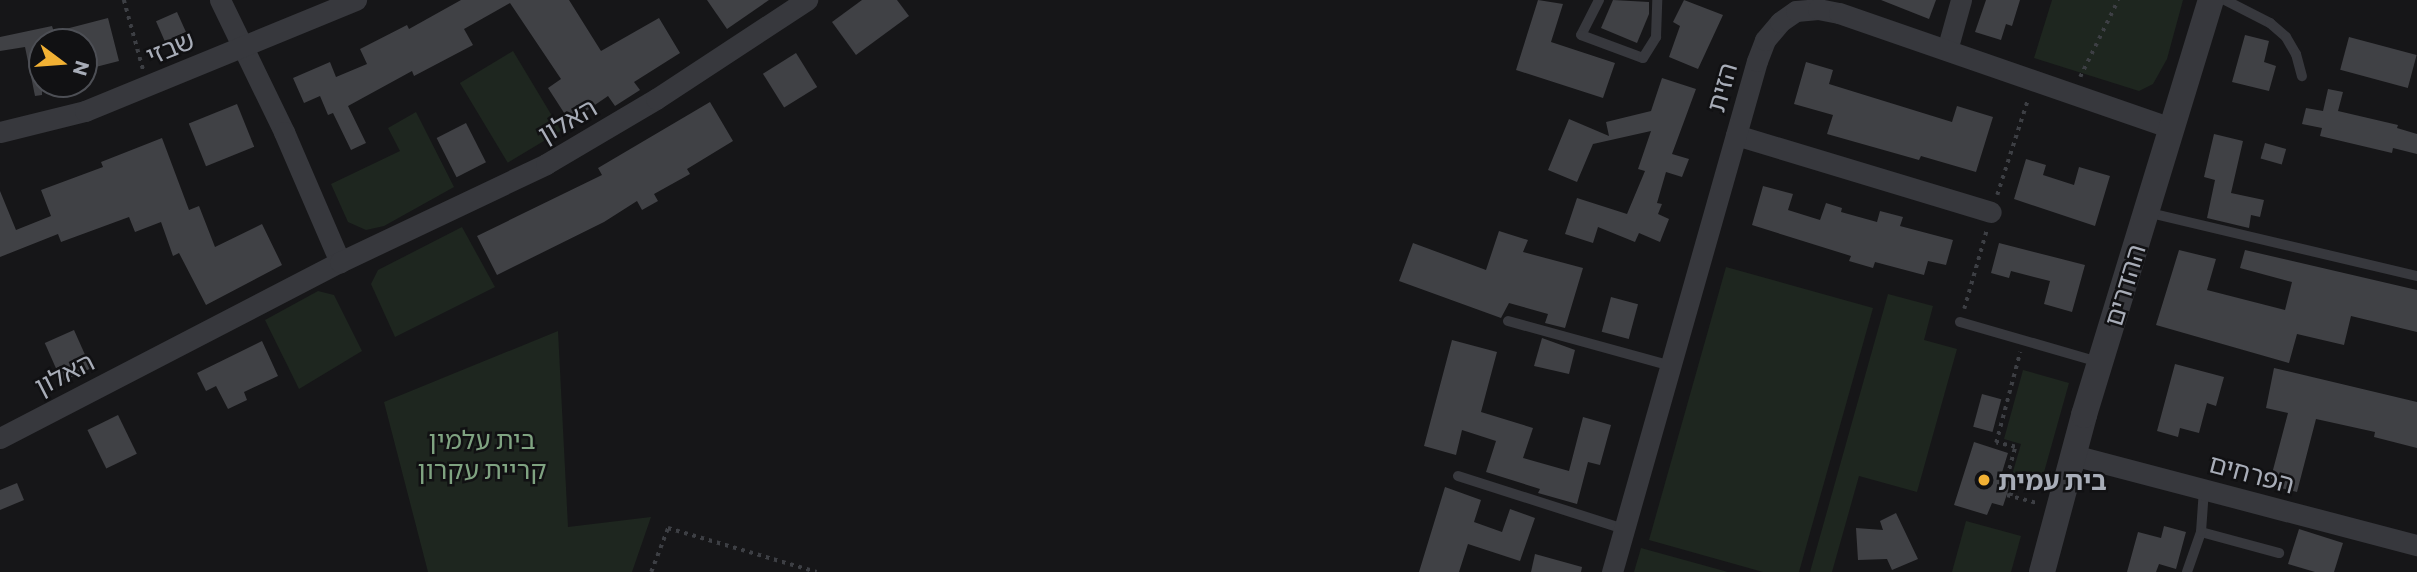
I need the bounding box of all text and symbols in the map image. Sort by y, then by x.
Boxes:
street label: שבזי [141,23,199,71]
north arrow [28,28,98,98]
text: N [69,58,95,78]
street label: הזית [1699,59,1743,115]
street label: האלון [532,91,602,149]
street label: ההדרים [2097,240,2151,330]
street label: האלון [29,345,99,401]
park label: בית עלמין קריית עקרון [417,423,547,485]
street label: הפרחים [2206,447,2298,499]
place label: בית עמית [1998,464,2107,496]
marker: בית עמית [1976,472,1992,488]

